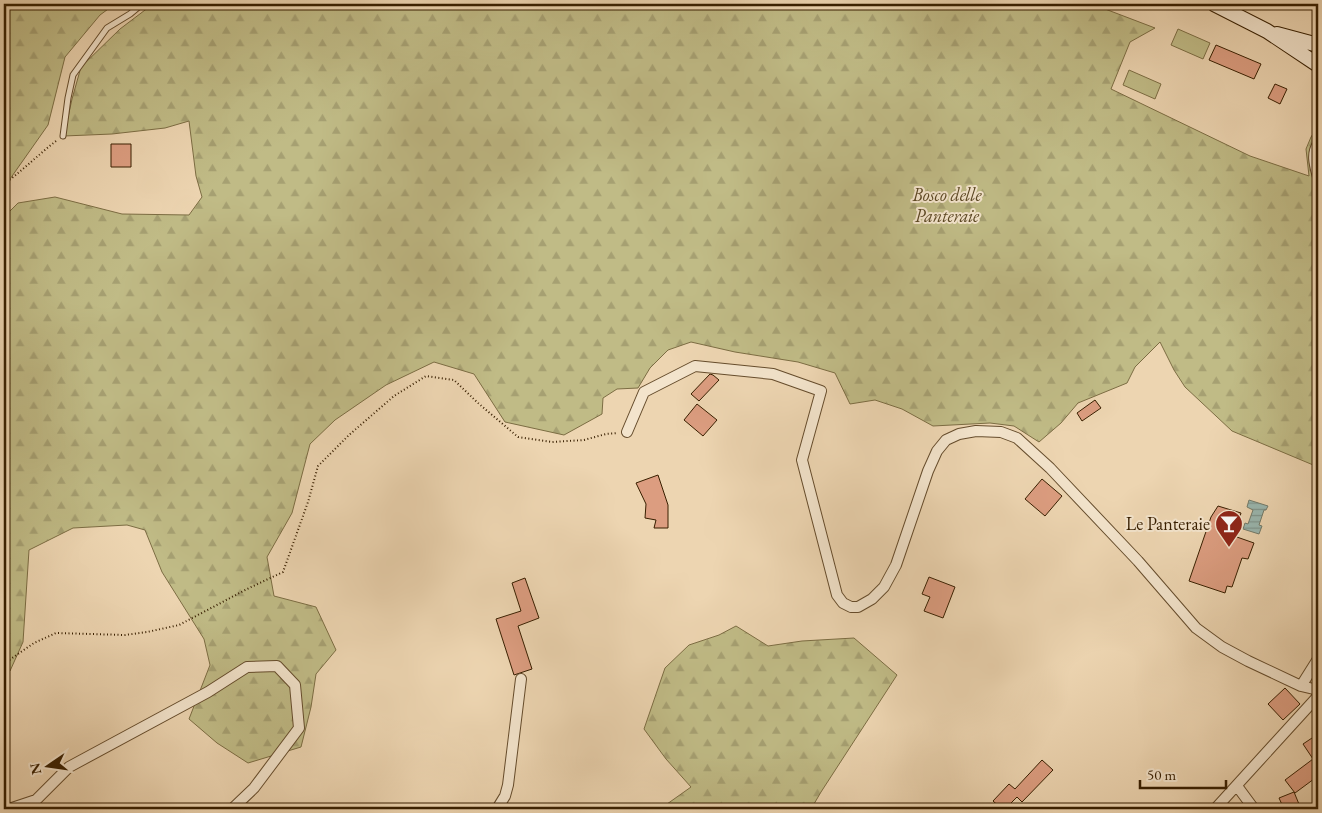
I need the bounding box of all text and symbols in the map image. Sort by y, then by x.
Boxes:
park label: Bosco delle Panteraie [911,183,982,227]
bar icon: Le Panteraie [1214,509,1244,548]
place label: Le Panteraie [1126,512,1210,535]
north arrow [22,740,72,790]
scale bar [1140,758,1226,790]
text: N [25,761,45,776]
text: 50 m [1147,765,1176,784]

